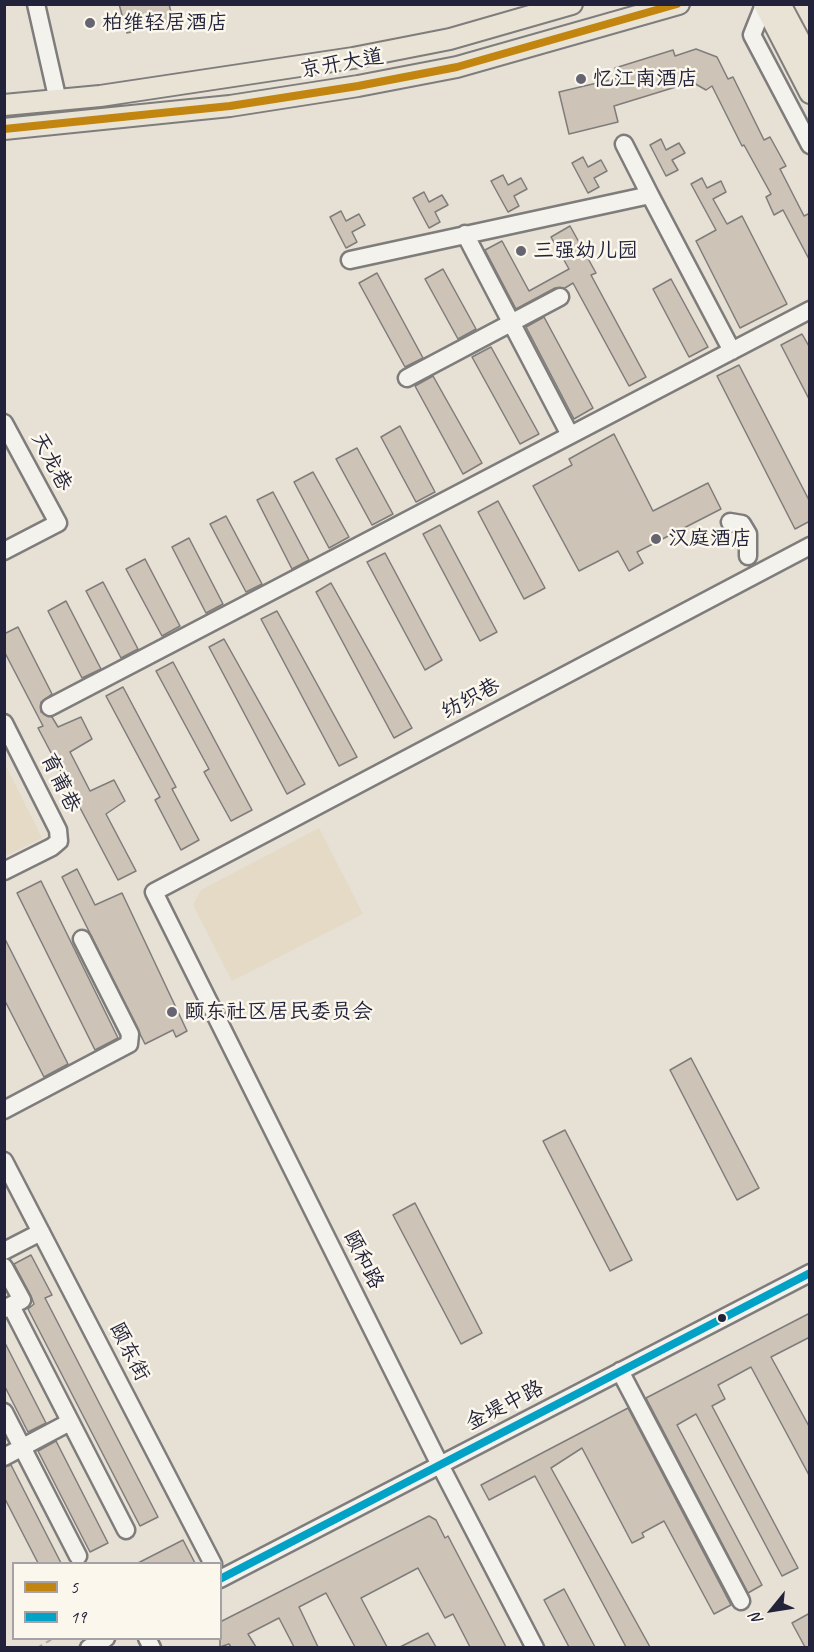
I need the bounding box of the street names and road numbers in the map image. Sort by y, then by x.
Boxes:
street label: 京开大道 [298,44,386,84]
street label: 天龙巷 [25,428,77,496]
street label: 纺织巷 [437,673,505,725]
street label: 育莆巷 [35,749,85,817]
street label: 颐和路 [337,1226,389,1294]
street label: 颐东街 [103,1318,155,1386]
street label: 金堤中路 [462,1376,548,1436]

